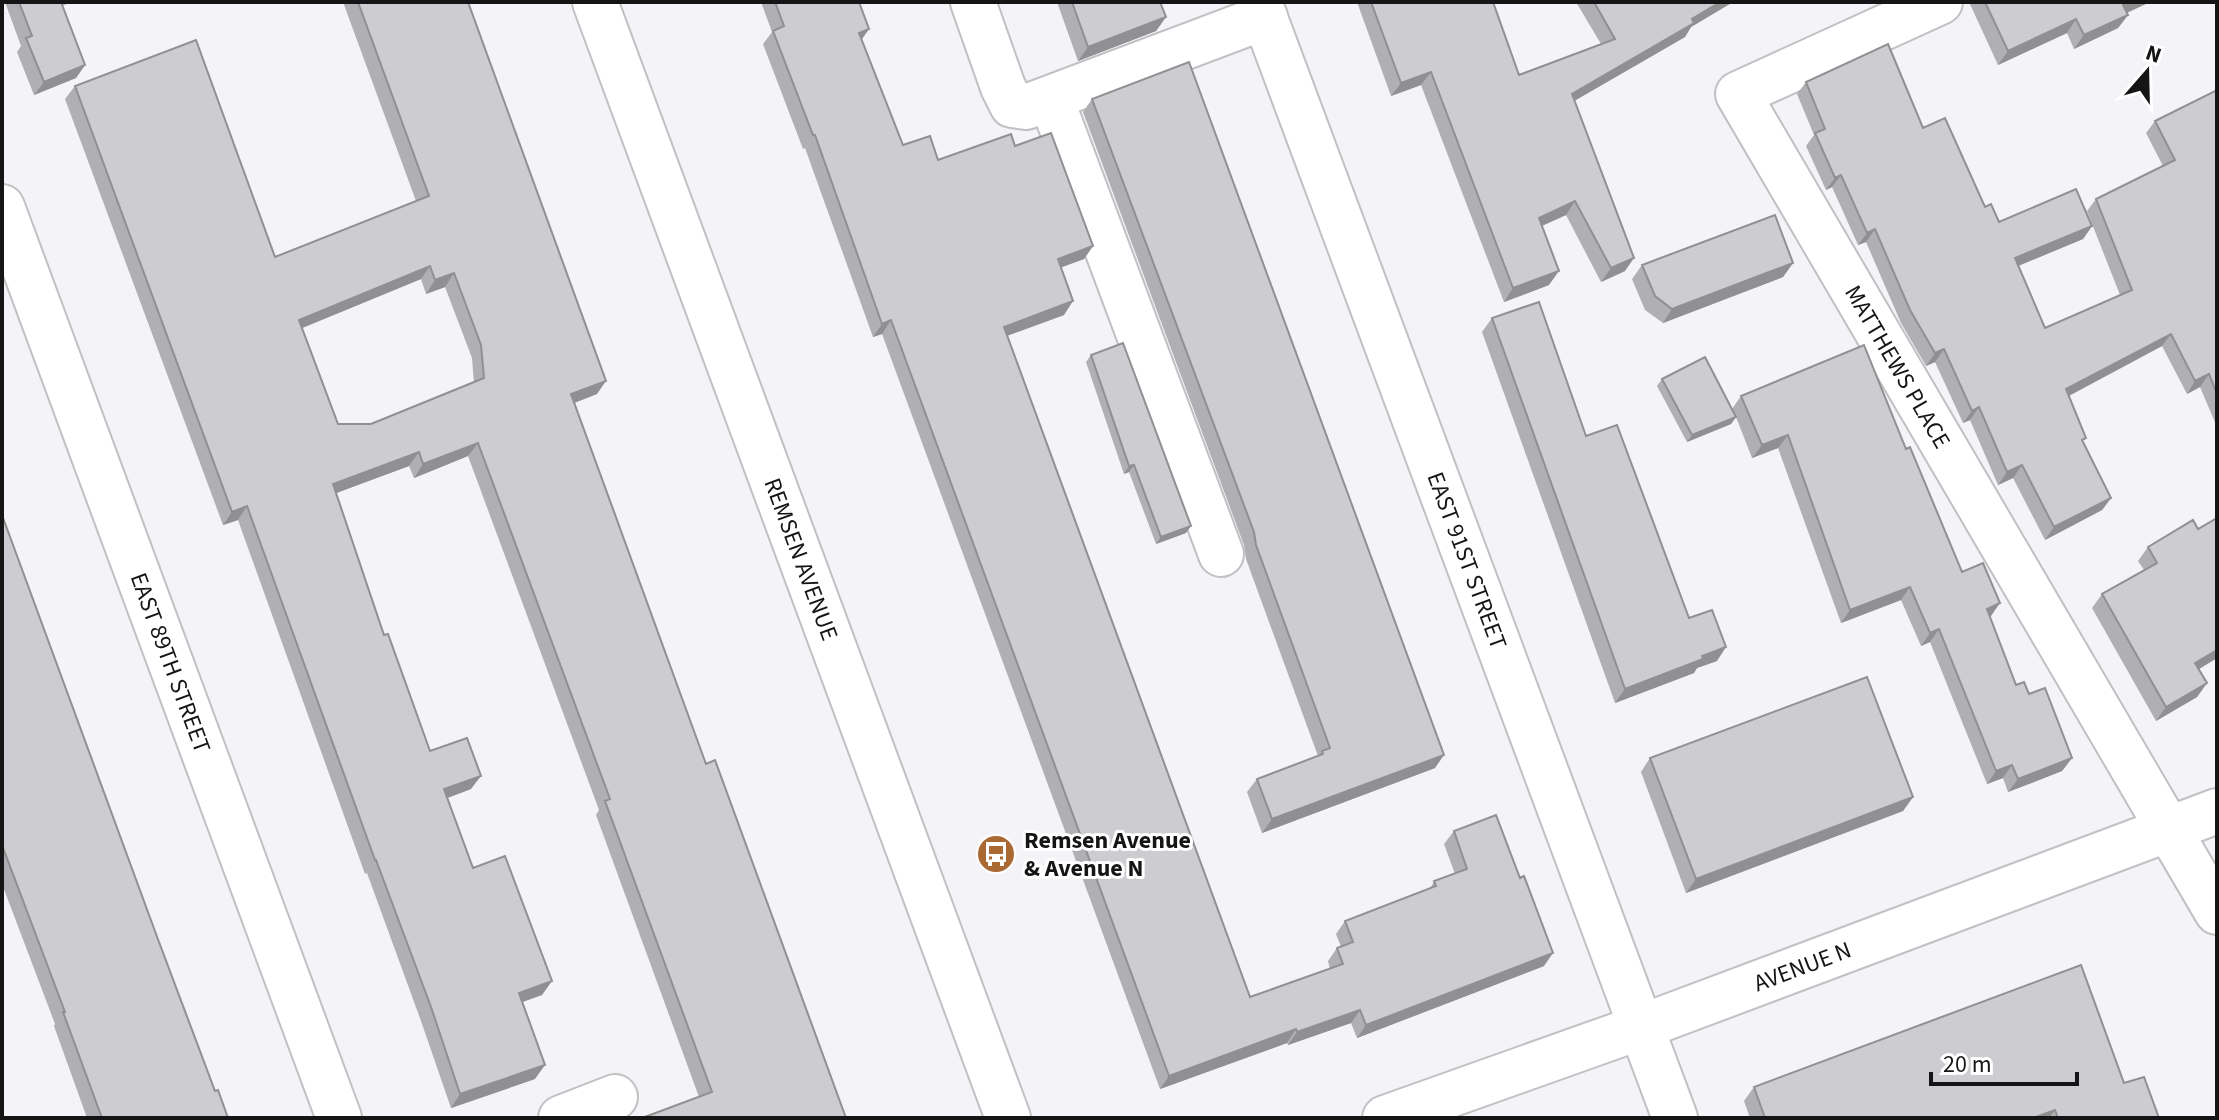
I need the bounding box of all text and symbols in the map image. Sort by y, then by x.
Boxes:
north arrow [2107,32,2187,112]
text: N [2141,37,2166,72]
street label: MATTHEWS PLACE [1836,278,1959,455]
street label: EAST 91ST STREET [1418,467,1516,654]
street label: REMSEN AVENUE [755,473,847,645]
street label: EAST 89TH STREET [121,568,220,758]
place label: Remsen Avenue & Avenue N [1024,823,1191,886]
bus stop icon: Remsen Avenue & Avenue N [975,833,1017,875]
street label: AVENUE N [1749,932,1856,1001]
scale bar [1931,1036,2077,1086]
text: 20 m [1943,1047,1992,1082]

